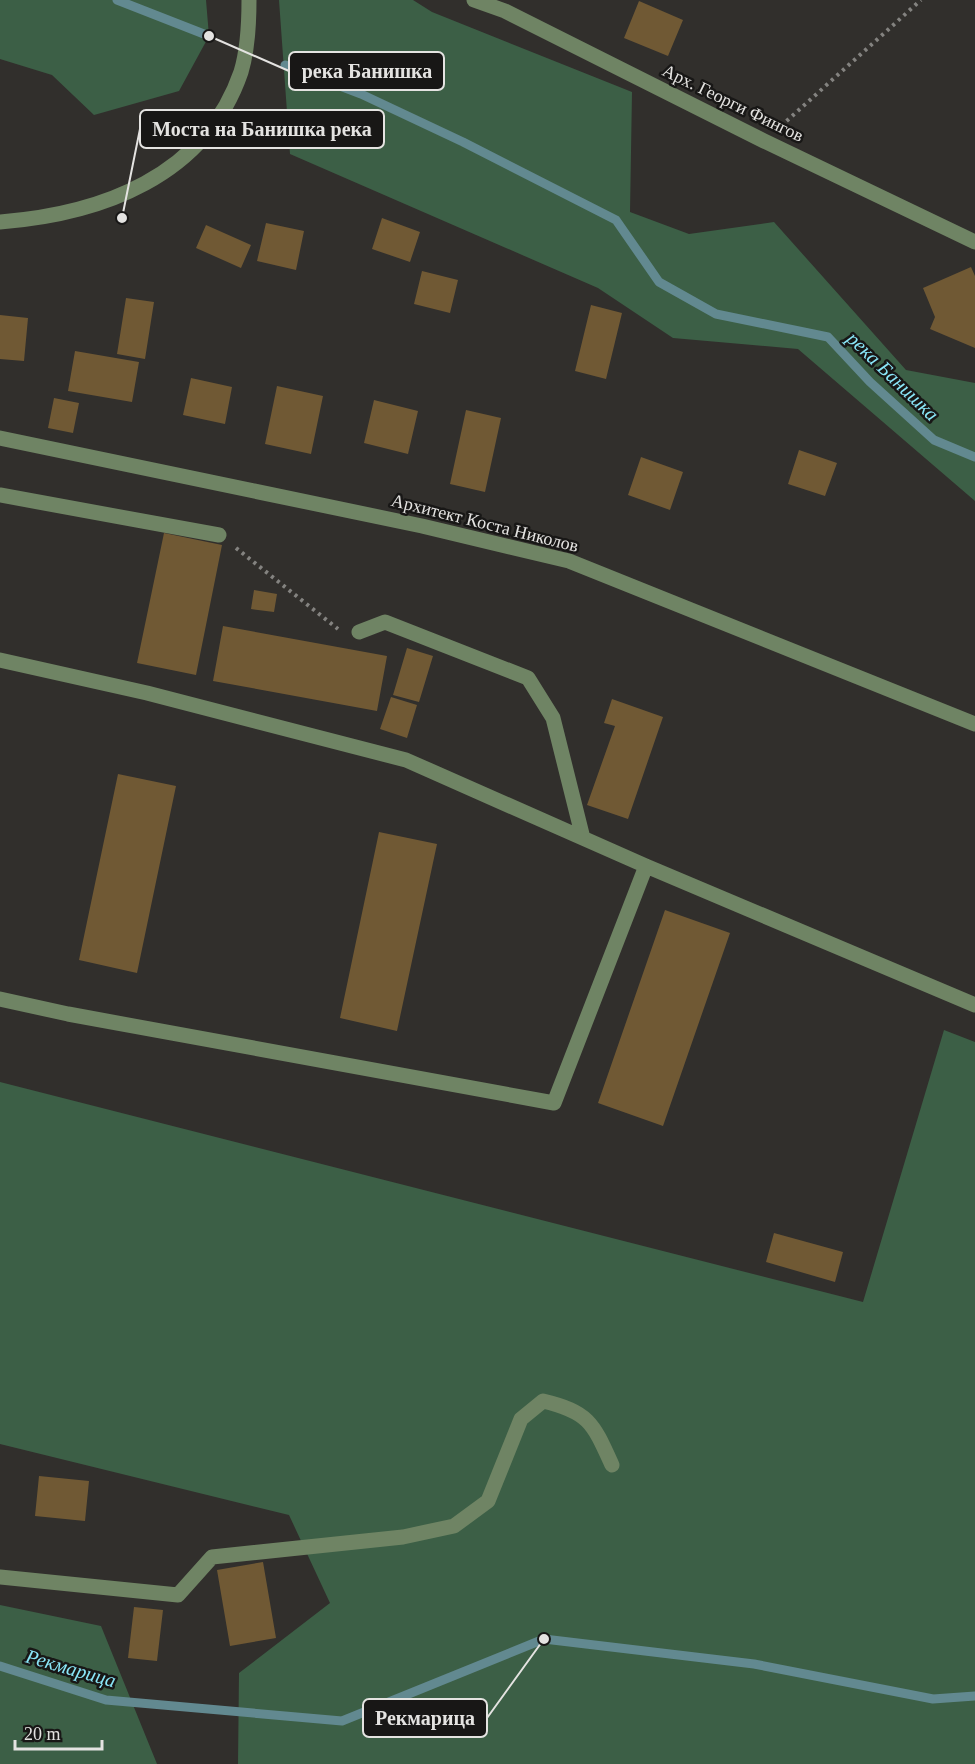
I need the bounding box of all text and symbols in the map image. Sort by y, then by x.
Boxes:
callout: река Банишка [289,52,444,90]
text: река Банишка [302,60,432,83]
street label: Арх. Георги Фингов [659,60,807,146]
callout: Моста на Банишка река [140,110,384,148]
text: Моста на Банишка река [152,118,372,141]
water label: река Банишка [841,326,943,426]
street label: Архитект Коста Николов [389,490,581,556]
water label: Рекмарица [22,1644,119,1692]
callout: Рекмарица [363,1699,487,1737]
text: Рекмарица [375,1707,475,1730]
scale bar [15,1713,102,1751]
text: 20 m [24,1724,61,1744]

